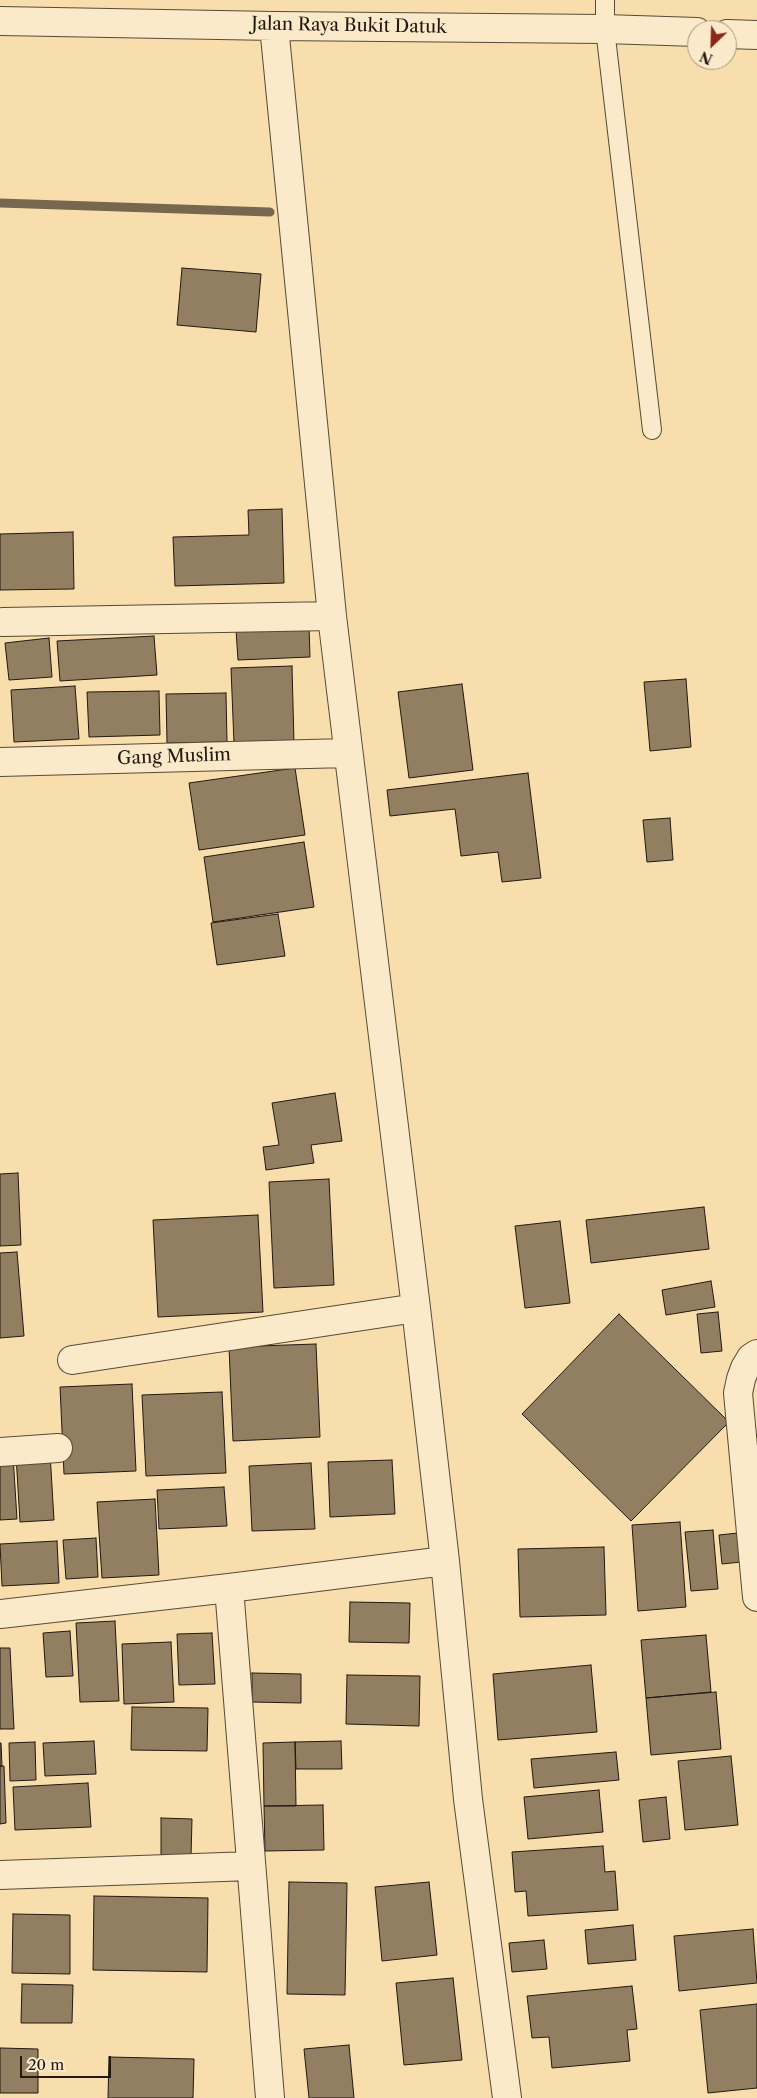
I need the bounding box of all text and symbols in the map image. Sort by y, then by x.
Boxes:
street label: Jalan Raya Bukit Datuk [251,13,447,39]
north arrow [687,20,737,70]
text: N [697,47,716,68]
street label: Gang Muslim [117,744,231,770]
scale bar [22,2046,114,2078]
text: 20 m [28,2055,64,2074]

